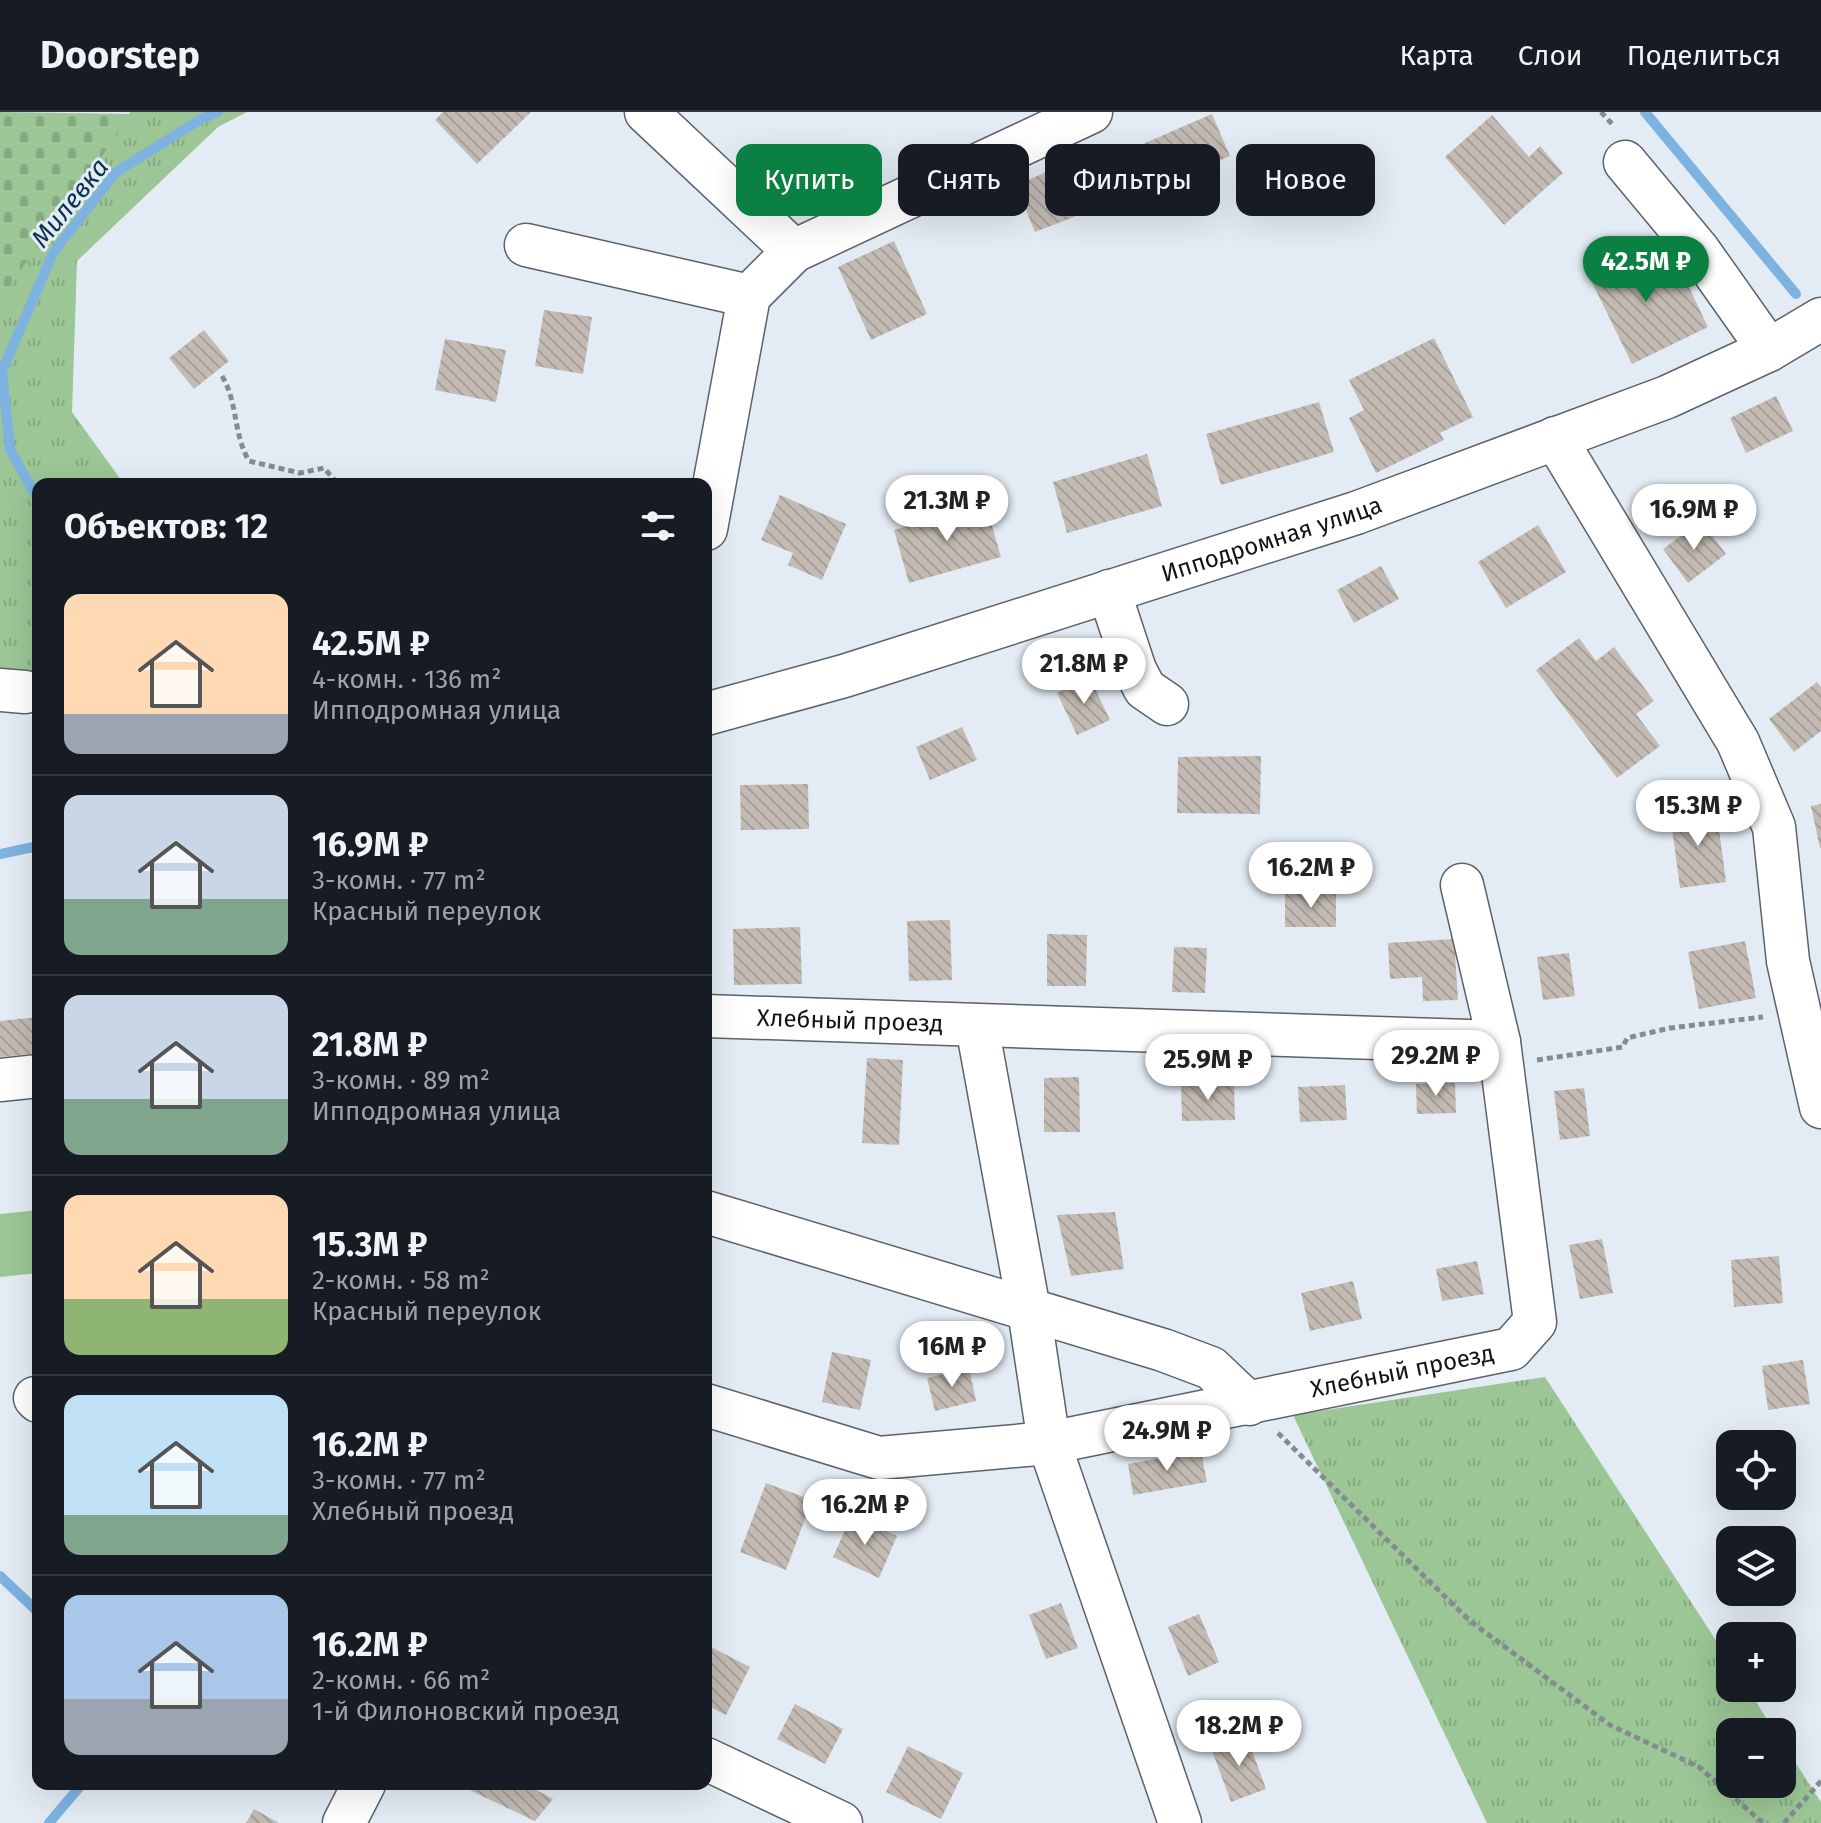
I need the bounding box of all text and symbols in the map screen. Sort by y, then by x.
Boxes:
text: Doorstep [40,32,200,78]
text: Карта [1399,39,1474,72]
text: Слои [1518,39,1583,72]
text: Поделиться [1627,39,1781,72]
chip: Купить [736,144,882,216]
chip: Снять [898,144,1029,216]
chip: Фильтры [1045,144,1220,216]
chip: Новое [1236,144,1375,216]
water label: Милевка [25,152,115,254]
pin: 42.5M ₽ [1572,236,1720,304]
text: 42.5M ₽ [1601,246,1691,277]
pin: 21.3M ₽ [873,475,1021,543]
pin: 16.9M ₽ [1620,484,1768,552]
text: 21.3M ₽ [903,485,991,516]
street label: Ипподромная улица [1158,491,1386,588]
text: 16.9M ₽ [1649,494,1739,525]
icon: filters [636,504,680,548]
text: Объектов: 12 [64,506,268,547]
text: 42.5M ₽ [312,623,430,664]
icon: home [128,626,224,722]
pin: 21.8M ₽ [1010,638,1158,706]
text: 21.8M ₽ [1040,648,1128,679]
text: 4-комн. · 136 m² [312,664,501,695]
text: Ипподромная улица [312,695,561,726]
pin: 15.3M ₽ [1624,780,1772,848]
text: 15.3M ₽ [1654,790,1742,821]
text: 16.9M ₽ [312,824,428,865]
icon: home [128,827,224,923]
pin: 16.2M ₽ [1237,842,1385,910]
text: 16.2M ₽ [1267,852,1355,883]
text: 3-комн. · 77 m² [312,865,486,896]
text: Красный переулок [312,896,541,927]
street label: Хлебный проезд [756,1004,944,1038]
text: 21.8M ₽ [312,1024,428,1065]
icon: home [128,1027,224,1123]
pin: 29.2M ₽ [1362,1030,1510,1098]
pin: 25.9M ₽ [1134,1034,1282,1102]
text: 29.2M ₽ [1391,1040,1481,1071]
text: 25.9M ₽ [1163,1044,1253,1075]
text: 3-комн. · 89 m² [312,1065,490,1096]
text: Ипподромная улица [312,1096,561,1127]
text: 15.3M ₽ [312,1224,427,1265]
icon: home [128,1227,224,1323]
text: 2-комн. · 58 m² [312,1265,490,1296]
text: Красный переулок [312,1296,541,1327]
pin: 16M ₽ [896,1321,1008,1389]
text: 16M ₽ [918,1331,986,1362]
street label: Хлебный проезд [1308,1339,1496,1403]
pin: 24.9M ₽ [1093,1405,1241,1473]
text: 24.9M ₽ [1122,1415,1212,1446]
text: 16.2M ₽ [312,1424,428,1465]
icon: home [128,1427,224,1523]
map controls [1716,1430,1796,1798]
button: locate [1716,1430,1796,1510]
text: 3-комн. · 77 m² [312,1465,486,1496]
pin: 16.2M ₽ [791,1479,939,1547]
text: 16.2M ₽ [821,1489,909,1520]
text: Хлебный проезд [312,1496,514,1527]
button: layers [1716,1526,1796,1606]
button: + [1716,1622,1796,1702]
text: 16.2M ₽ [312,1624,428,1665]
icon: home [128,1627,224,1723]
text: 2-комн. · 66 m² [312,1665,490,1696]
text: 1-й Филоновский проезд [312,1696,619,1727]
pin: 18.2M ₽ [1165,1700,1313,1768]
text: 18.2M ₽ [1195,1710,1283,1741]
button: − [1716,1718,1796,1798]

